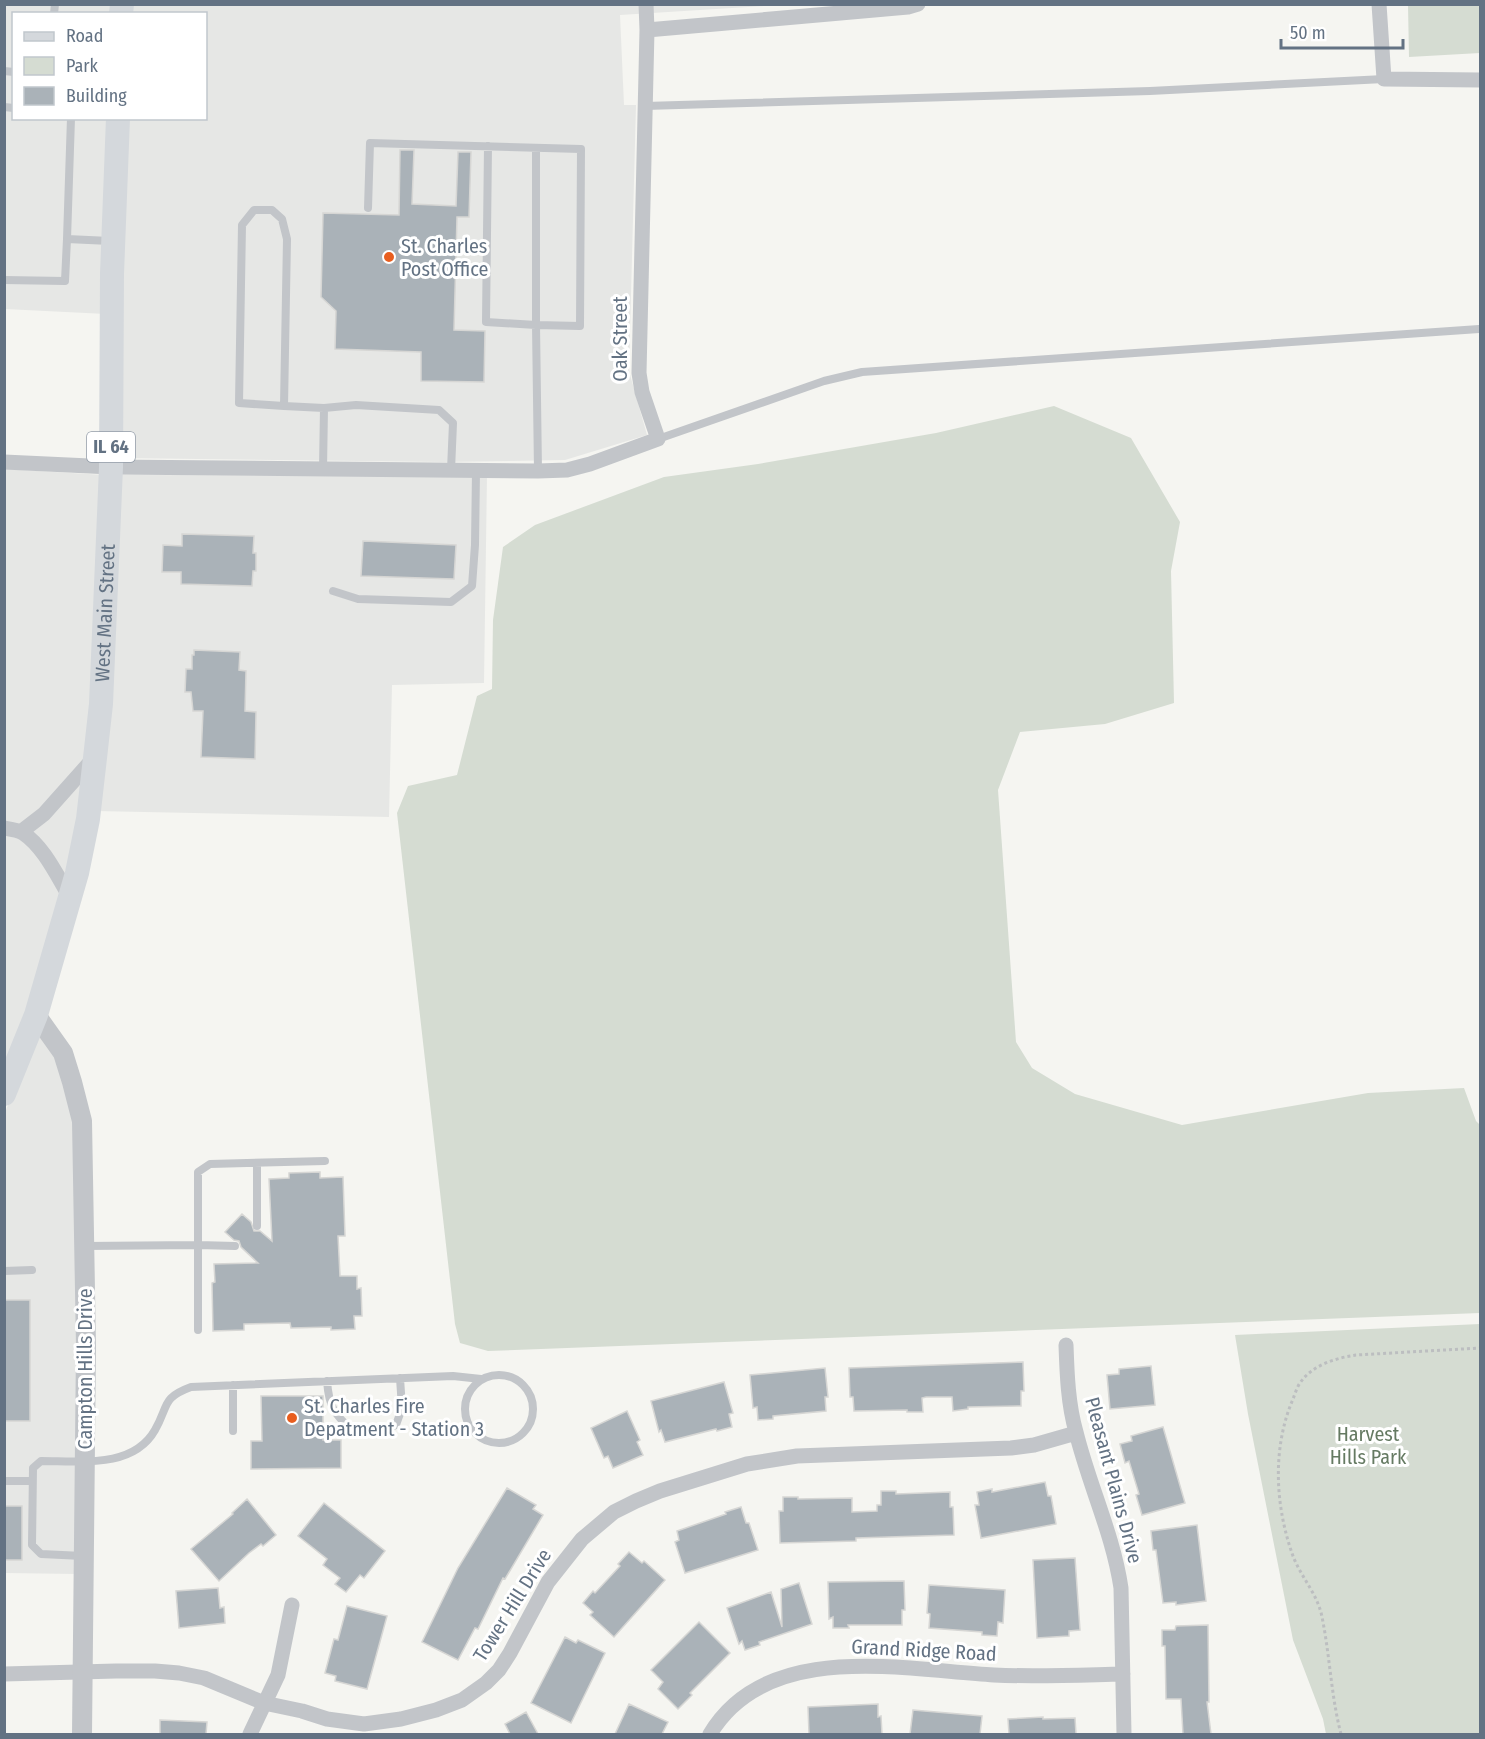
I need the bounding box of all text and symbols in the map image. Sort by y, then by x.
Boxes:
legend [12,12,207,120]
scale bar [1281,12,1402,50]
text: 50 m [1290,22,1326,44]
text: Road [66,25,103,47]
text: Park [66,55,99,77]
text: Building [66,85,127,107]
place label: St. Charles Post Office [401,234,488,281]
marker: St. Charles Post Office [382,250,396,264]
street label: Oak Street [608,296,632,382]
road number: IL 64 [87,432,135,462]
street label: West Main Street [90,543,120,682]
street label: Campton Hills Drive [73,1288,97,1450]
place label: St. Charles Fire Depatment - Station 3 [304,1394,484,1441]
street label: Pleasant Plains Drive [1080,1394,1148,1566]
marker: St. Charles Fire Depatment - Station 3 [285,1411,299,1425]
park label: Harvest Hills Park [1330,1422,1407,1469]
street label: Tower Hill Drive [468,1544,556,1666]
street label: Grand Ridge Road [851,1634,997,1666]

